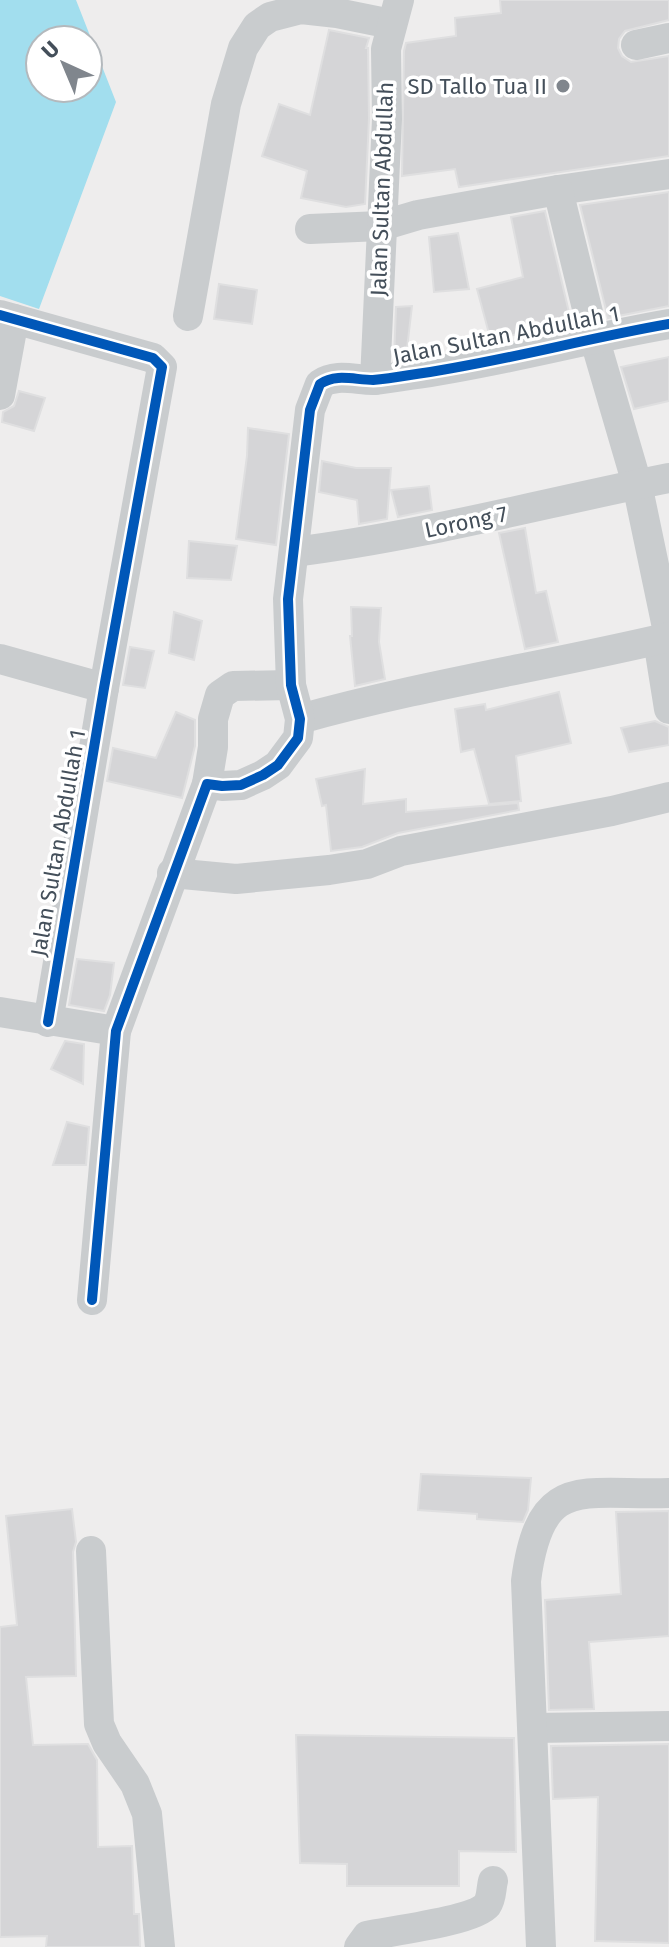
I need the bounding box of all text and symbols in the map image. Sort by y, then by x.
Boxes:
north arrow [24,24,104,104]
text: U [36,35,65,65]
place label: SD Tallo Tua II [407,73,547,100]
marker: SD Tallo Tua II [554,77,572,95]
street label: Jalan Sultan Abdullah [365,81,399,297]
street label: Jalan Sultan Abdullah 1 [391,300,621,370]
street label: Lorong 7 [422,500,510,544]
street label: Jalan Sultan Abdullah 1 [25,727,91,959]

